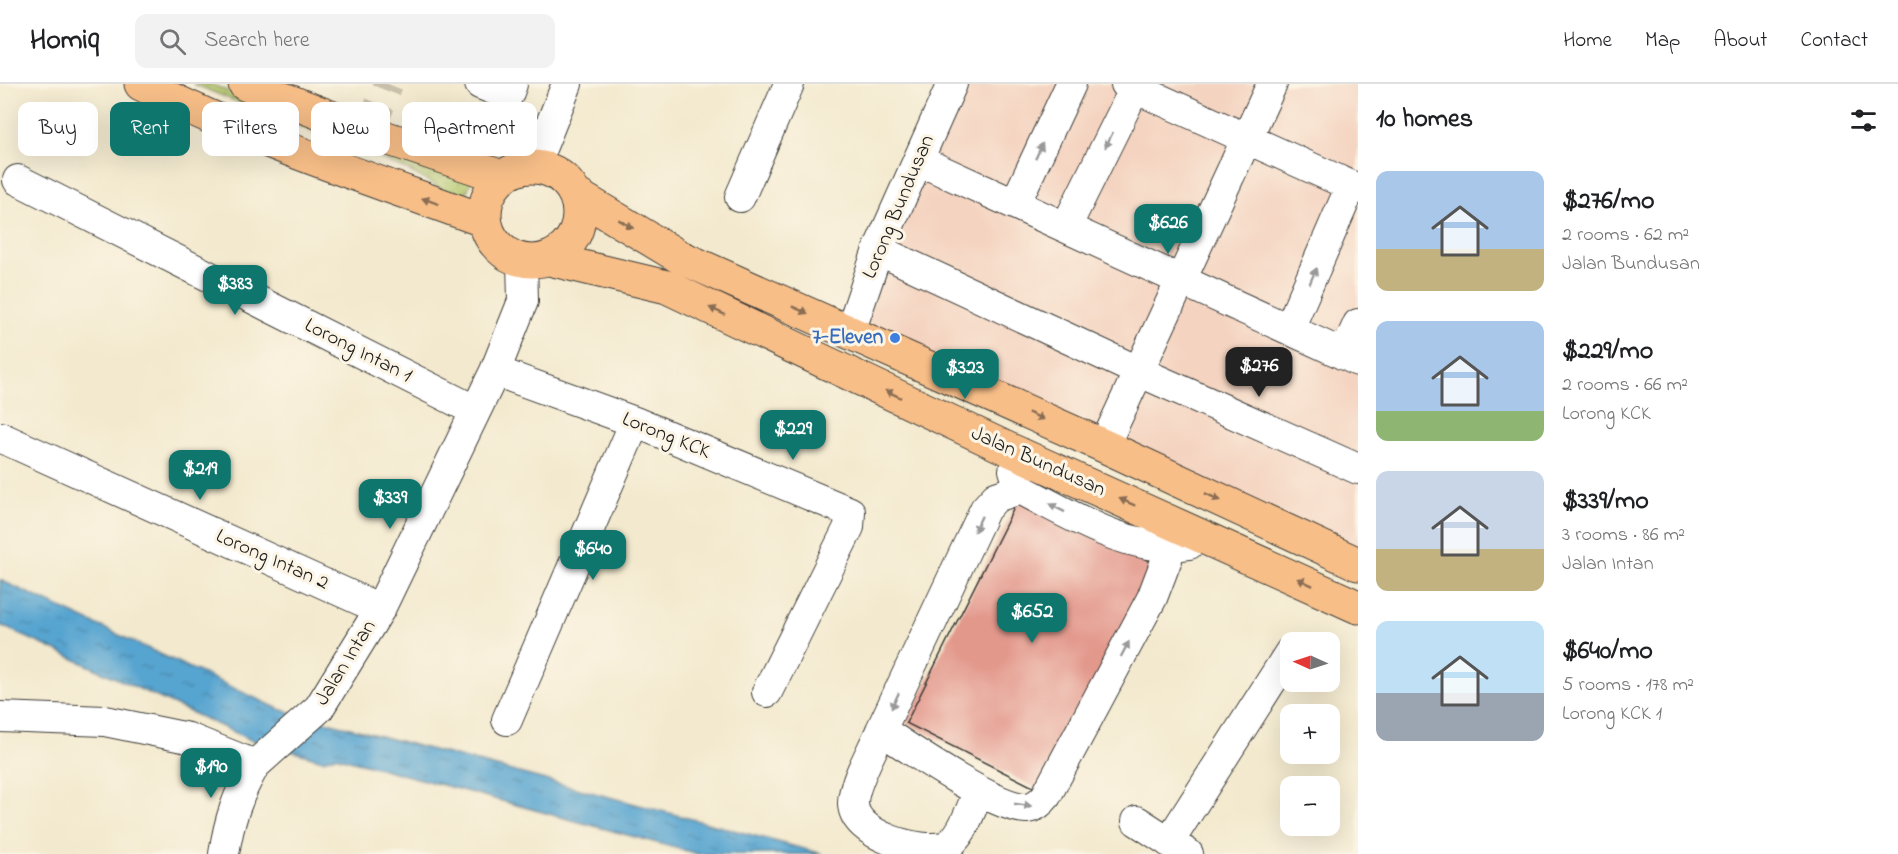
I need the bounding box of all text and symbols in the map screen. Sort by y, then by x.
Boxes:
search box [135,14,555,68]
text: Homiq [30,21,99,62]
icon: search [156,25,189,58]
text: Search here [204,25,310,57]
text: Home [1563,26,1612,56]
text: Map [1645,26,1680,56]
text: About [1713,26,1767,56]
text: Contact [1800,26,1868,56]
text: 10 homes [1376,101,1473,139]
chip: Buy [18,102,98,156]
chip: Rent [110,102,190,156]
chip: Filters [202,102,299,156]
chip: New [311,102,390,156]
chip: Apartment [402,102,537,156]
icon: filters [1847,104,1880,137]
street label: Lorong Bundusan [855,130,945,284]
one-way arrow [1104,132,1113,149]
one-way arrow [1035,143,1044,160]
text: $276/mo [1562,183,1655,221]
icon: home [1424,195,1496,267]
one-way arrow [421,196,439,206]
pin: $626 [1132,204,1204,255]
text: $626 [1148,209,1188,238]
one-way arrow [618,219,634,230]
text: 2 rooms · 62 m² [1562,221,1689,250]
text: Jalan Bundusan [1562,250,1700,279]
pin: $383 [199,265,271,316]
one-way arrow [1308,267,1317,284]
text: $383 [217,270,253,299]
one-way arrow [792,305,810,315]
one-way arrow [708,306,725,315]
street label: Lorong Intan 1 [298,311,417,393]
place label: 7-Eleven [812,323,883,353]
marker: 7-Eleven [888,331,902,345]
text: $229/mo [1562,333,1653,371]
icon: home [1424,345,1496,417]
pin: $276 [1223,347,1295,398]
pin: $323 [929,349,1001,400]
text: $276 [1239,352,1279,381]
text: $323 [946,354,984,383]
text: 2 rooms · 66 m² [1562,371,1688,400]
one-way arrow [884,390,901,399]
text: Lorong KCK [1562,400,1651,429]
street label: Lorong KCK [616,405,716,469]
pin: $229 [757,410,829,461]
one-way arrow [1027,411,1044,420]
text: $229 [774,415,812,444]
street label: Jalan Bundusan [966,419,1110,505]
pin: $219 [164,450,236,501]
text: $219 [183,455,217,484]
pin: $339 [354,479,426,530]
text: $339/mo [1562,483,1649,521]
text: $339 [373,484,407,513]
one-way arrow [1205,492,1222,501]
icon: home [1424,495,1496,567]
one-way arrow [1119,497,1136,506]
one-way arrow [1048,503,1065,513]
one-way arrow [974,516,983,533]
text: 3 rooms · 86 m² [1562,521,1685,550]
street label: Lorong Intan 2 [210,522,333,600]
pin: $640 [557,530,629,581]
text: $640 [574,535,612,564]
text: Jalan Intan [1562,550,1654,579]
one-way arrow [1295,577,1313,587]
pin: $652 [996,593,1068,644]
text: $652 [1011,598,1053,627]
street label: Jalan Intan [308,614,384,712]
north arrow [1280,632,1340,692]
map controls [1280,632,1340,836]
text: $640/mo [1562,633,1653,671]
one-way arrow [1120,640,1130,657]
icon: home [1424,645,1496,717]
text: 5 rooms · 178 m² [1562,671,1694,700]
one-way arrow [890,692,899,709]
text: Lorong KCK 1 [1562,700,1662,729]
button: + [1280,704,1340,764]
pin: $190 [175,748,247,799]
text: $190 [194,753,228,782]
button: − [1280,776,1340,836]
one-way arrow [1014,801,1033,810]

